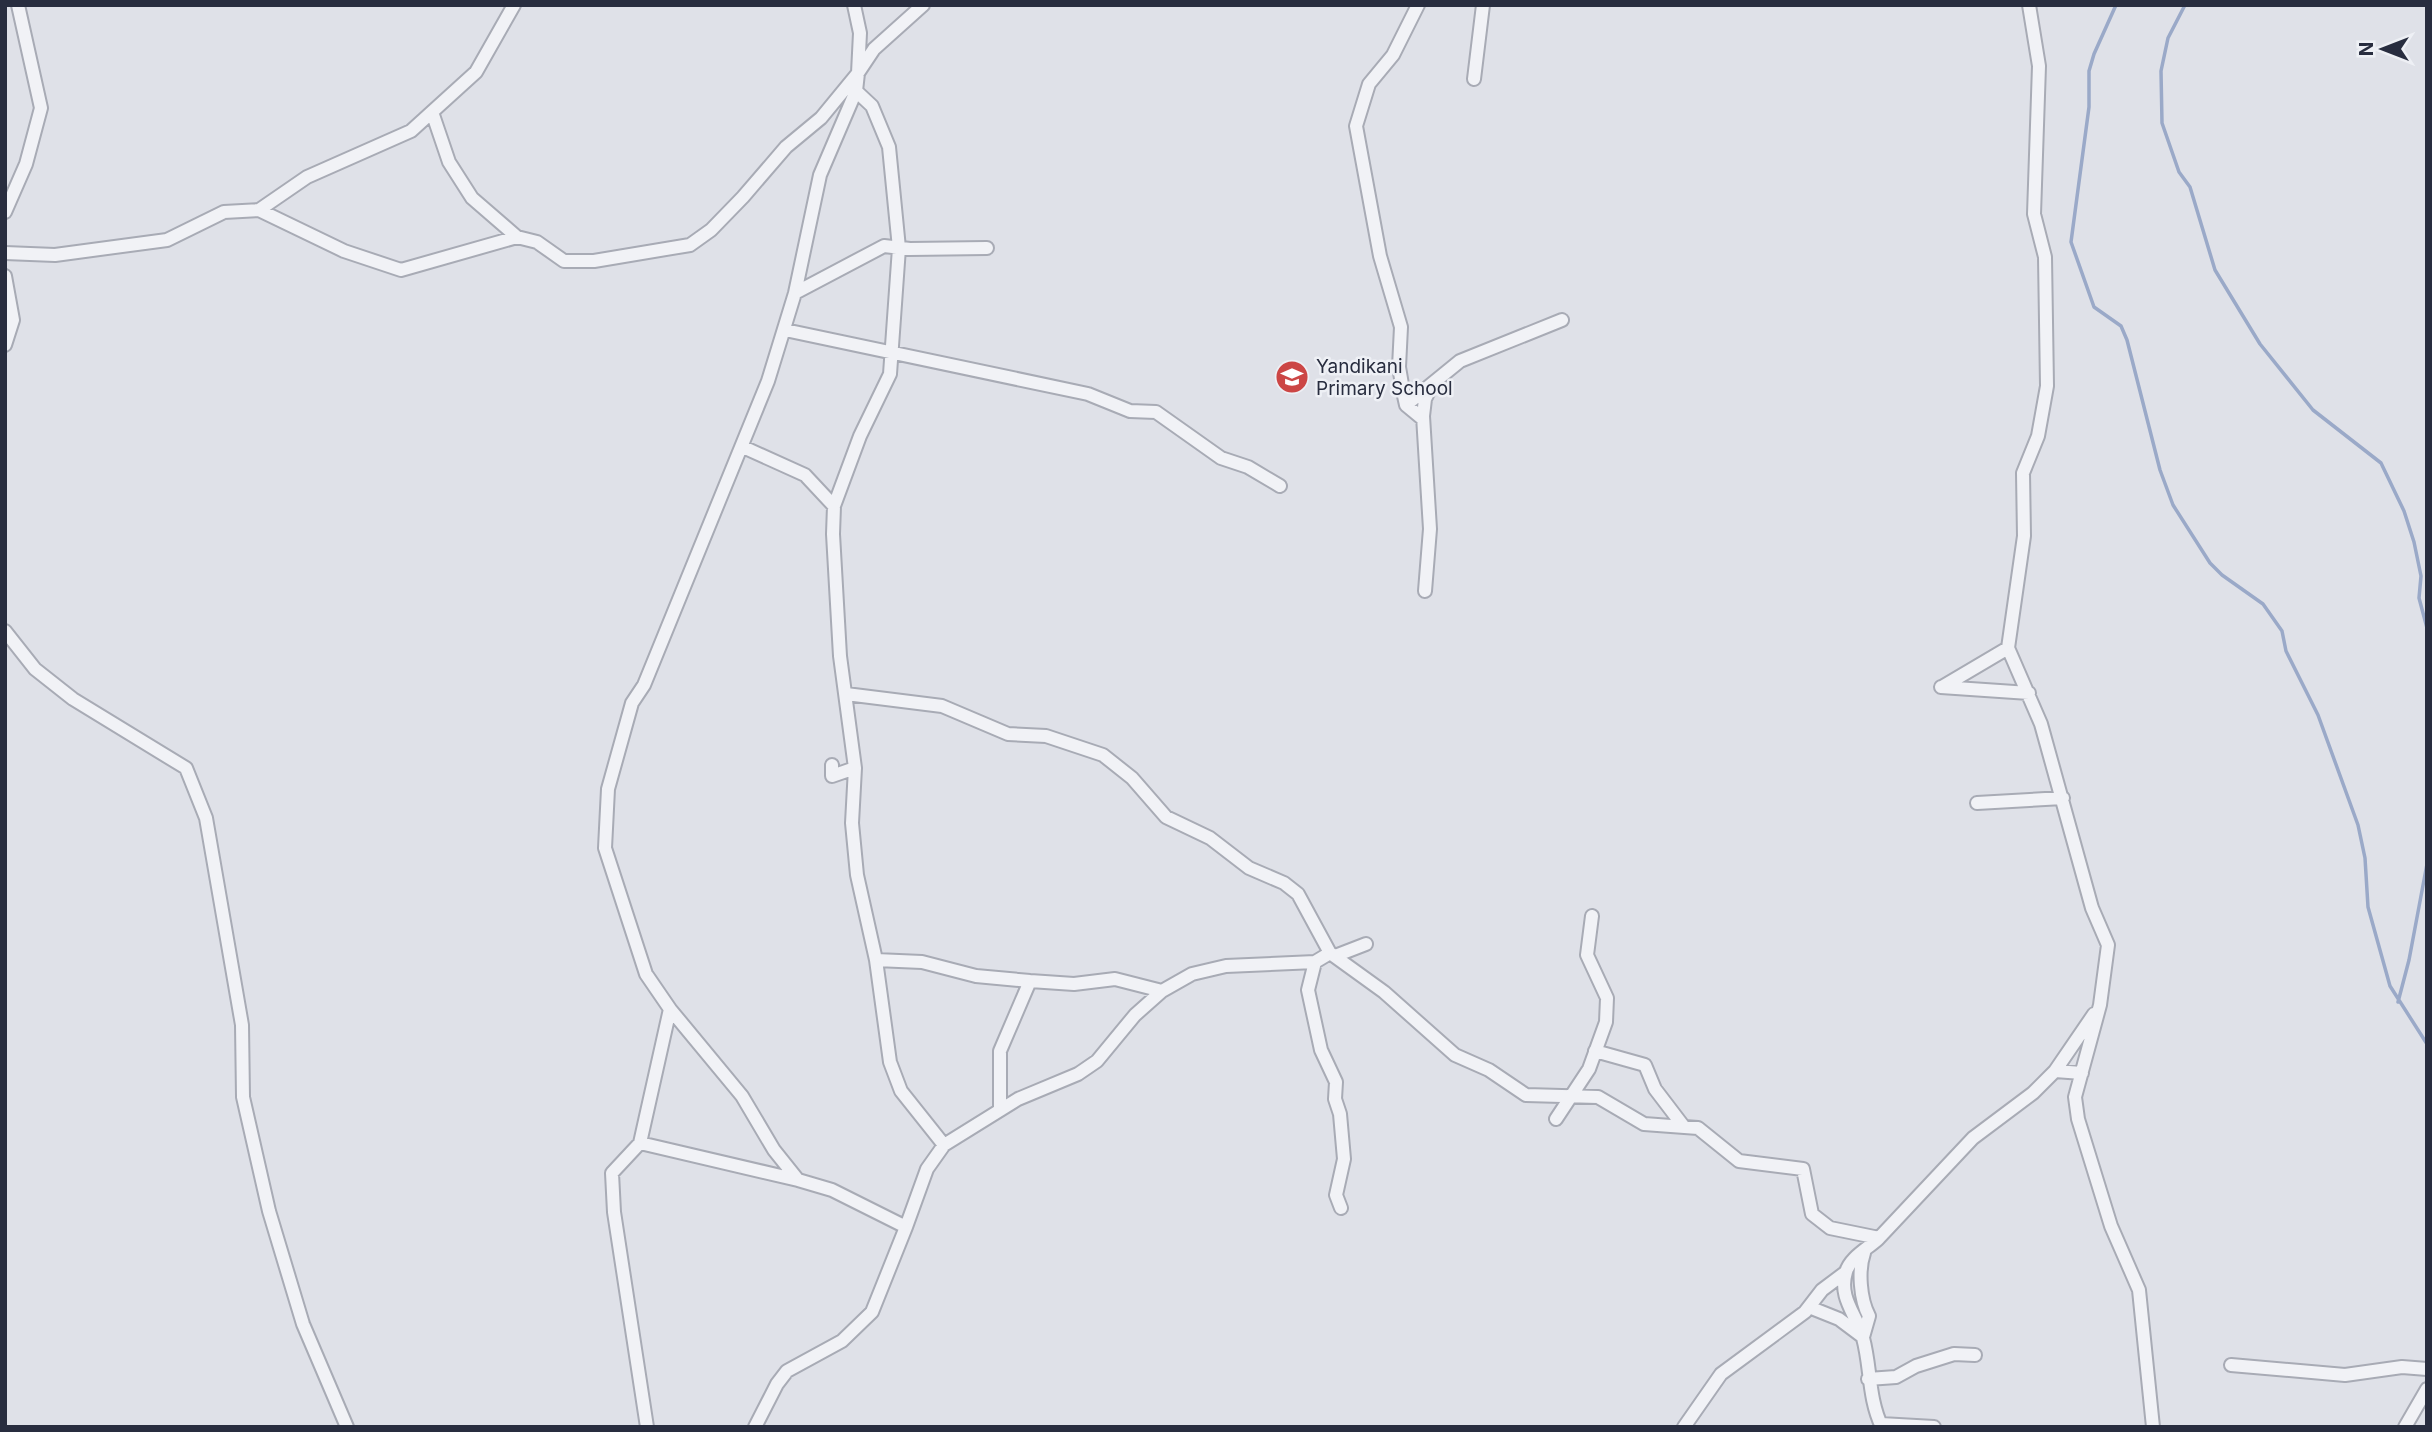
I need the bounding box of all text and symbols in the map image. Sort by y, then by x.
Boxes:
north arrow [2348,14,2418,84]
text: N [2355,42,2378,56]
place label: Yandikani Primary School [1316,355,1453,400]
school or university icon: Yandikani Primary School [1273,358,1311,396]

